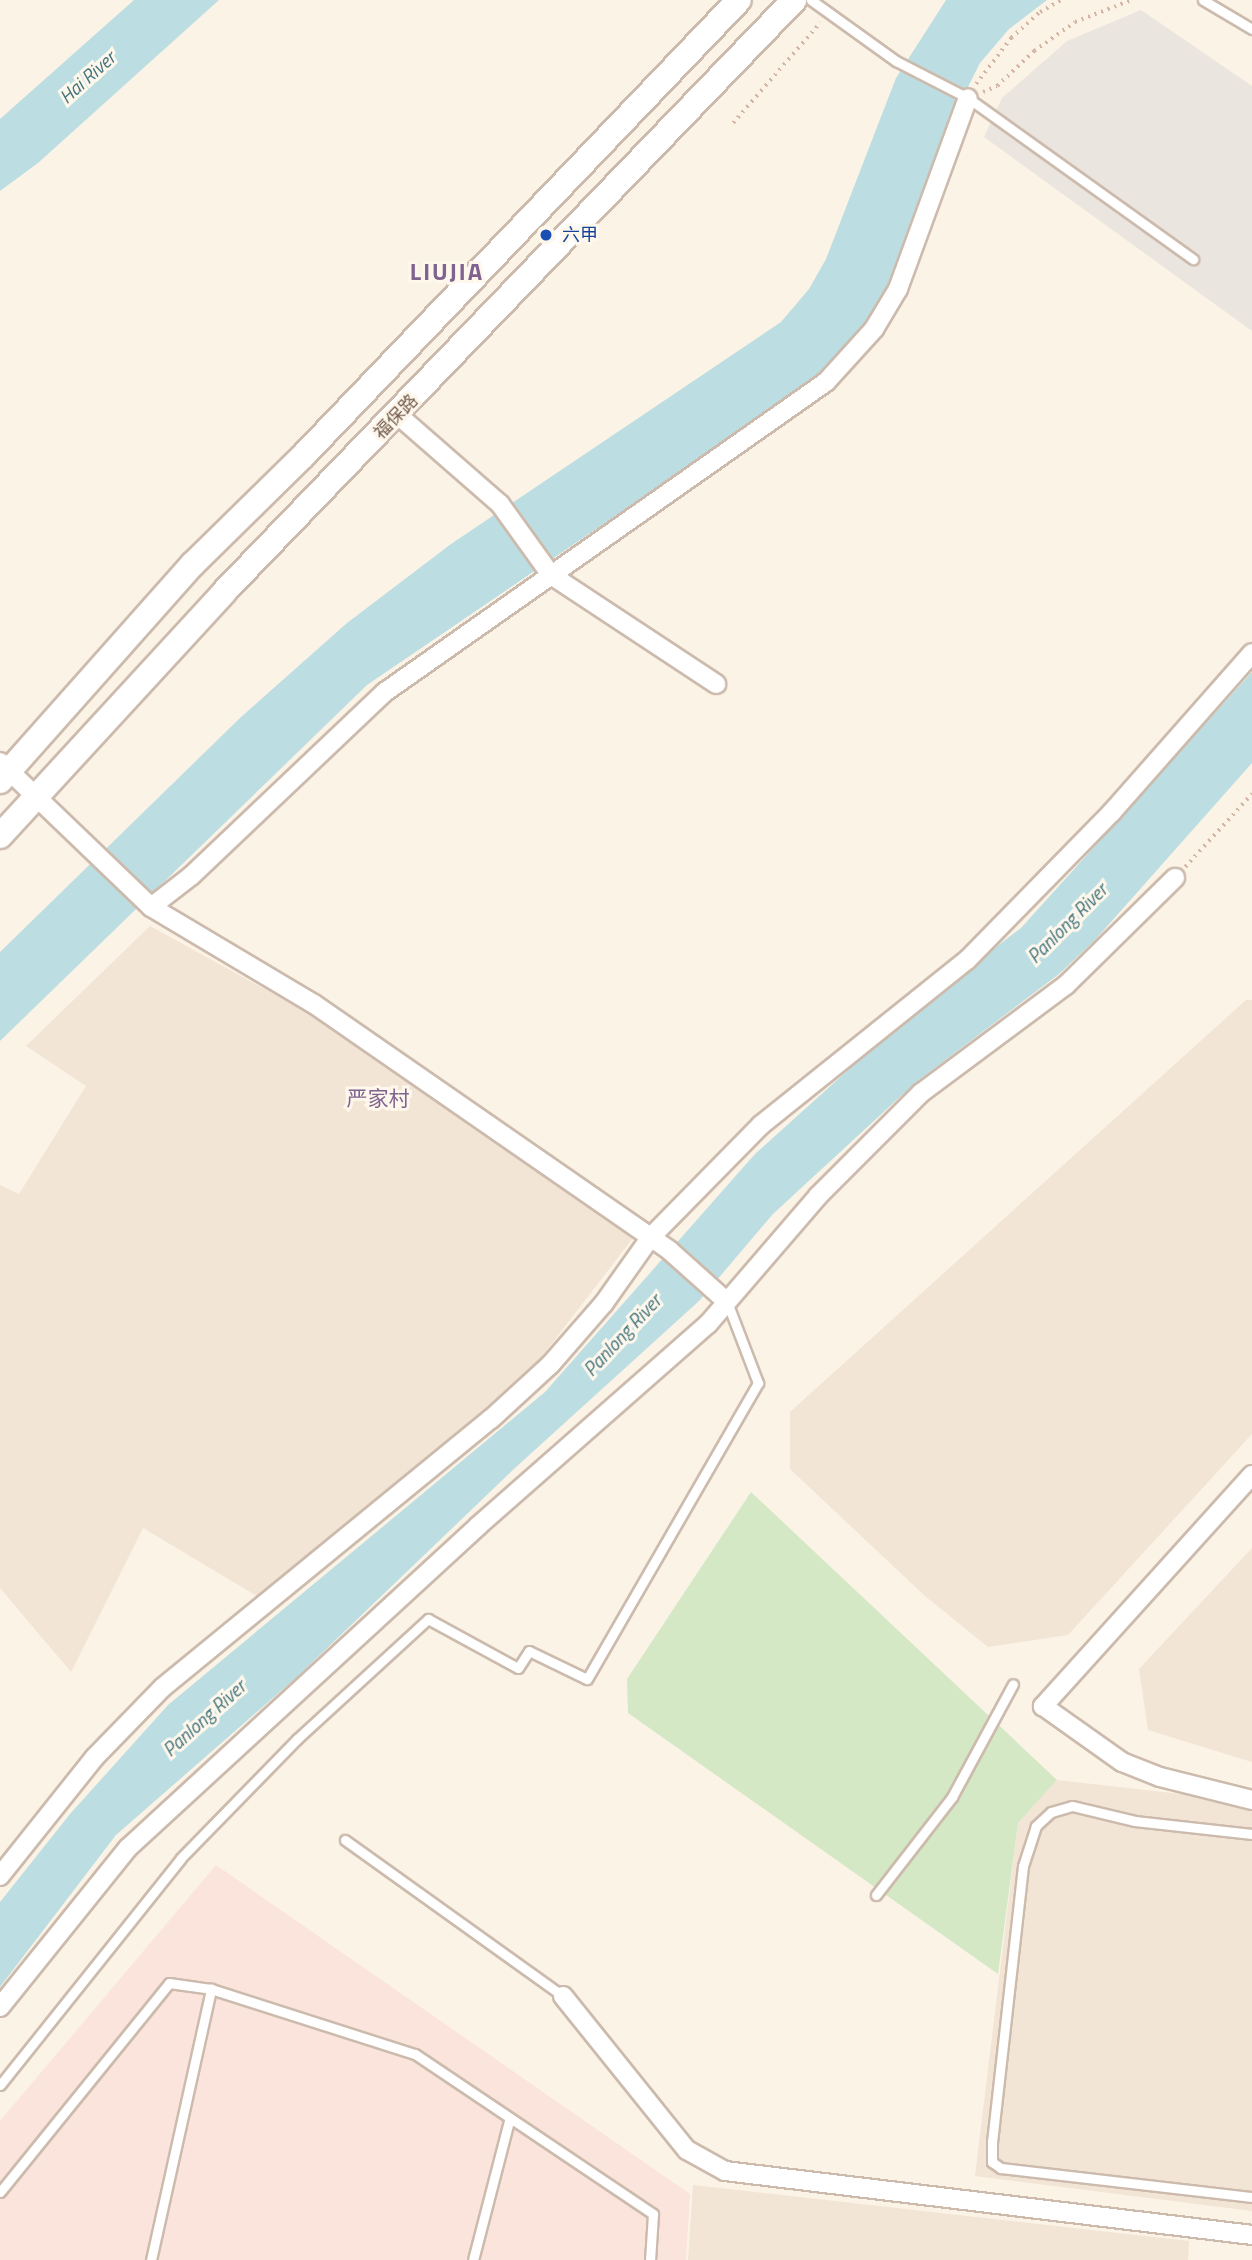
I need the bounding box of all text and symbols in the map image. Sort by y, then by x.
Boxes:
water label: Hai River [54,46,120,108]
place label: 六甲 [562,224,598,246]
marker: 六甲 [536,225,556,245]
district label: LIUJIA [411,258,483,286]
street label: 福保路 [369,390,423,444]
water label: Panlong River [1022,878,1112,968]
district label: 严家村 [347,1085,409,1111]
water label: Panlong River [578,1290,666,1380]
water label: Panlong River [158,1675,250,1761]

